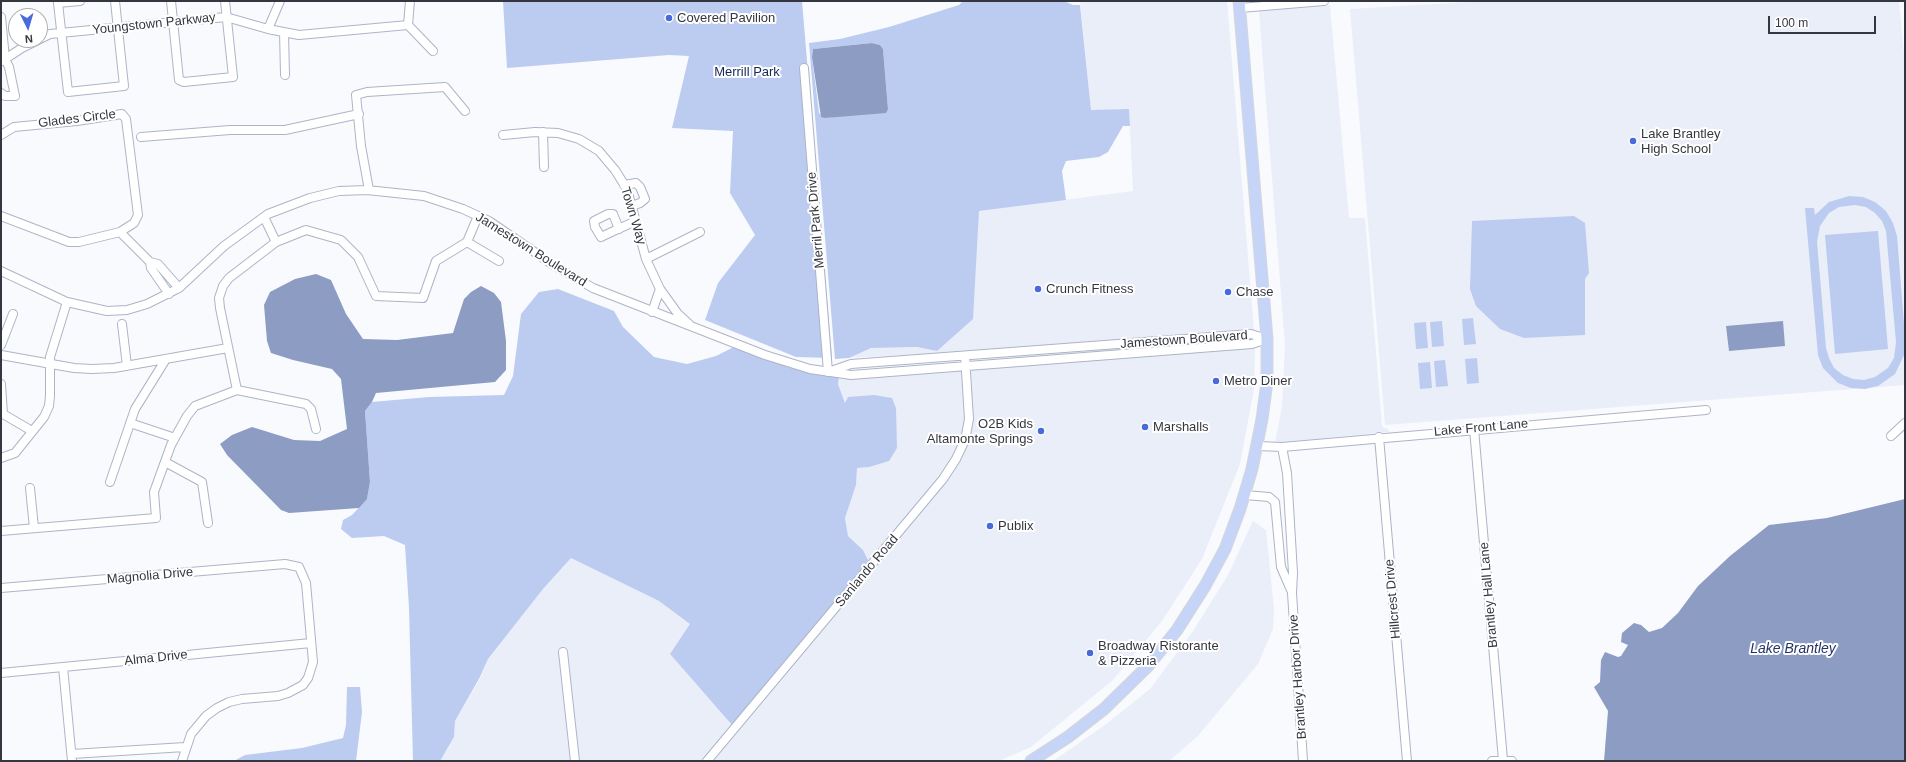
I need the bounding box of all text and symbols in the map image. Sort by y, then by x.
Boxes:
north arrow [8,8,48,48]
scale bar [1770,8,1878,34]
street label: Youngstown Parkway [92,10,216,38]
place label: Covered Pavilion [677,10,775,26]
marker: Covered Pavilion [664,13,674,23]
text: 100 m [1775,16,1808,30]
text: N [24,33,33,45]
park label: Merrill Park [714,64,780,80]
street label: Glades Circle [37,107,117,131]
place label: Lake Brantley High School [1641,126,1720,157]
marker: Lake Brantley High School [1628,136,1638,146]
street label: Merril Park Drive [804,171,828,269]
street label: Town Way [617,185,649,247]
street label: Jamestown Boulevard [473,209,589,291]
place label: Crunch Fitness [1046,281,1133,297]
marker: Crunch Fitness [1033,284,1043,294]
place label: Chase [1236,284,1274,300]
marker: Chase [1223,287,1233,297]
street label: Jamestown Boulevard [1120,328,1248,352]
place label: Metro Diner [1224,373,1292,389]
marker: Metro Diner [1211,376,1221,386]
place label: O2B Kids Altamonte Springs [927,416,1033,447]
street label: Lake Front Lane [1433,416,1529,440]
place label: Marshalls [1153,419,1209,435]
marker: Marshalls [1140,422,1150,432]
marker: O2B Kids Altamonte Springs [1036,426,1046,436]
place label: Publix [998,518,1033,534]
marker: Publix [985,521,995,531]
street label: Sanlando Road [832,532,902,610]
street label: Brantley Hall Lane [1477,541,1501,649]
street label: Hillcrest Drive [1382,558,1404,640]
street label: Magnolia Drive [106,564,194,588]
street label: Brantley Harbor Drive [1286,614,1310,740]
place label: Broadway Ristorante & Pizzeria [1098,638,1219,669]
water label: Lake Brantley [1750,641,1836,657]
street label: Alma Drive [124,647,188,669]
marker: Broadway Ristorante & Pizzeria [1085,648,1095,658]

